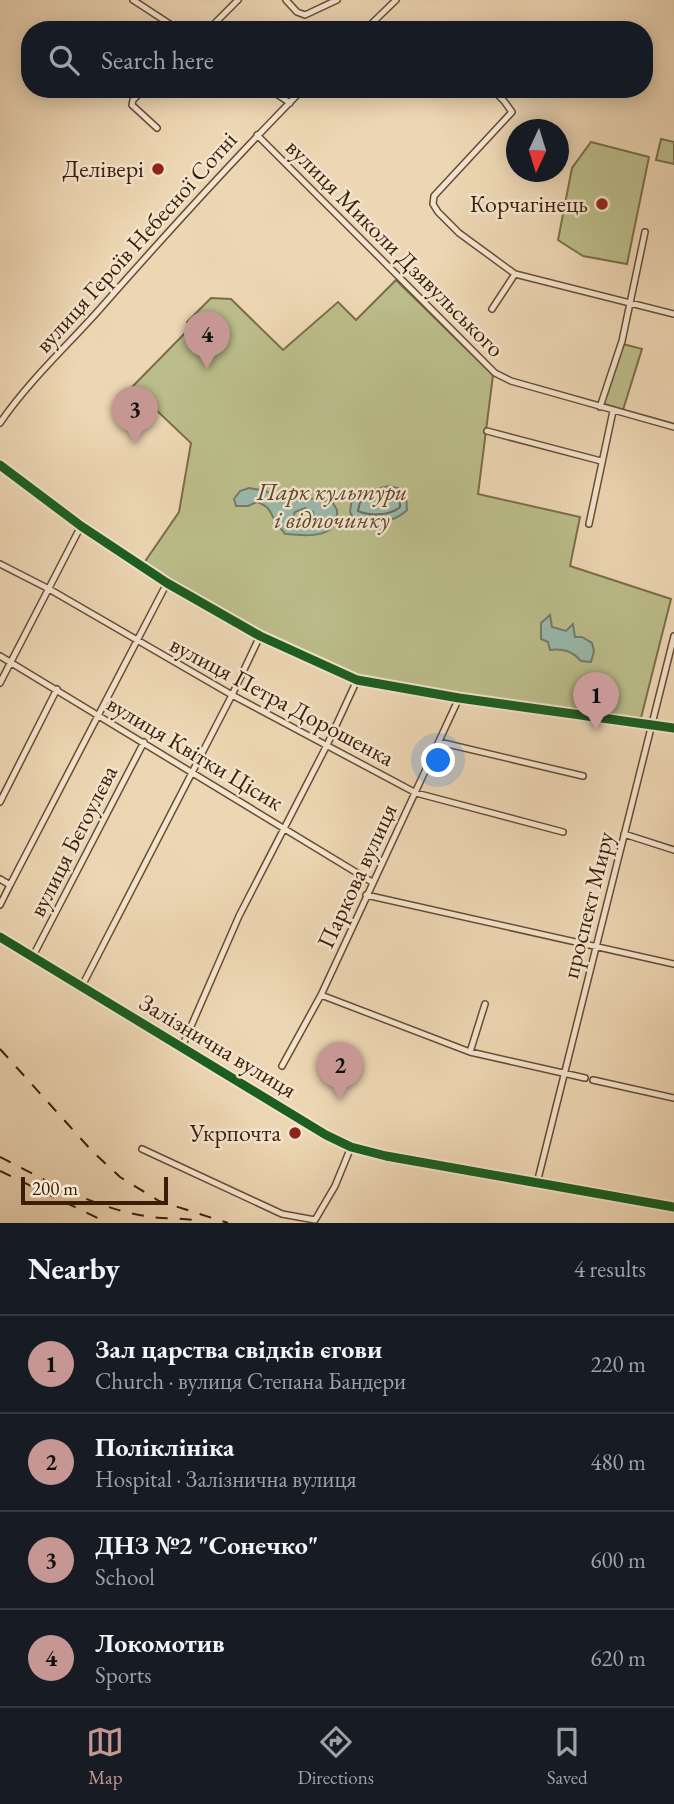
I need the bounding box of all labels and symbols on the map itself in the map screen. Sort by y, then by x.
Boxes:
north arrow [506,119,569,182]
street label: вулиця Героїв Небесної Сотні [28,124,243,359]
street label: вулиця Миколи Дзявульського [279,132,511,364]
place label: Делівері [62,153,144,184]
marker: Делівері [150,161,166,177]
place label: Корчагінець [470,188,588,219]
marker: Корчагінець [594,196,610,212]
pin: 4 [184,311,230,369]
pin: 3 [112,386,158,444]
park label: Парк культури і відпочинку [256,476,407,535]
street label: вулиця Петра Дорошенка [165,628,400,773]
pin: 1 [573,672,619,730]
street label: вулиця Квітки Цісик [101,688,290,818]
your location [421,743,455,777]
street label: вулиця Бєгоулєва [21,759,124,922]
street label: Паркова вулиця [309,798,404,953]
street label: проспект Миру [554,828,621,981]
street label: Залізнична вулиця [134,986,303,1105]
pin: 2 [317,1042,363,1100]
place label: Укрпочта [189,1117,281,1148]
marker: Укрпочта [287,1125,303,1141]
scale bar [21,1174,168,1206]

